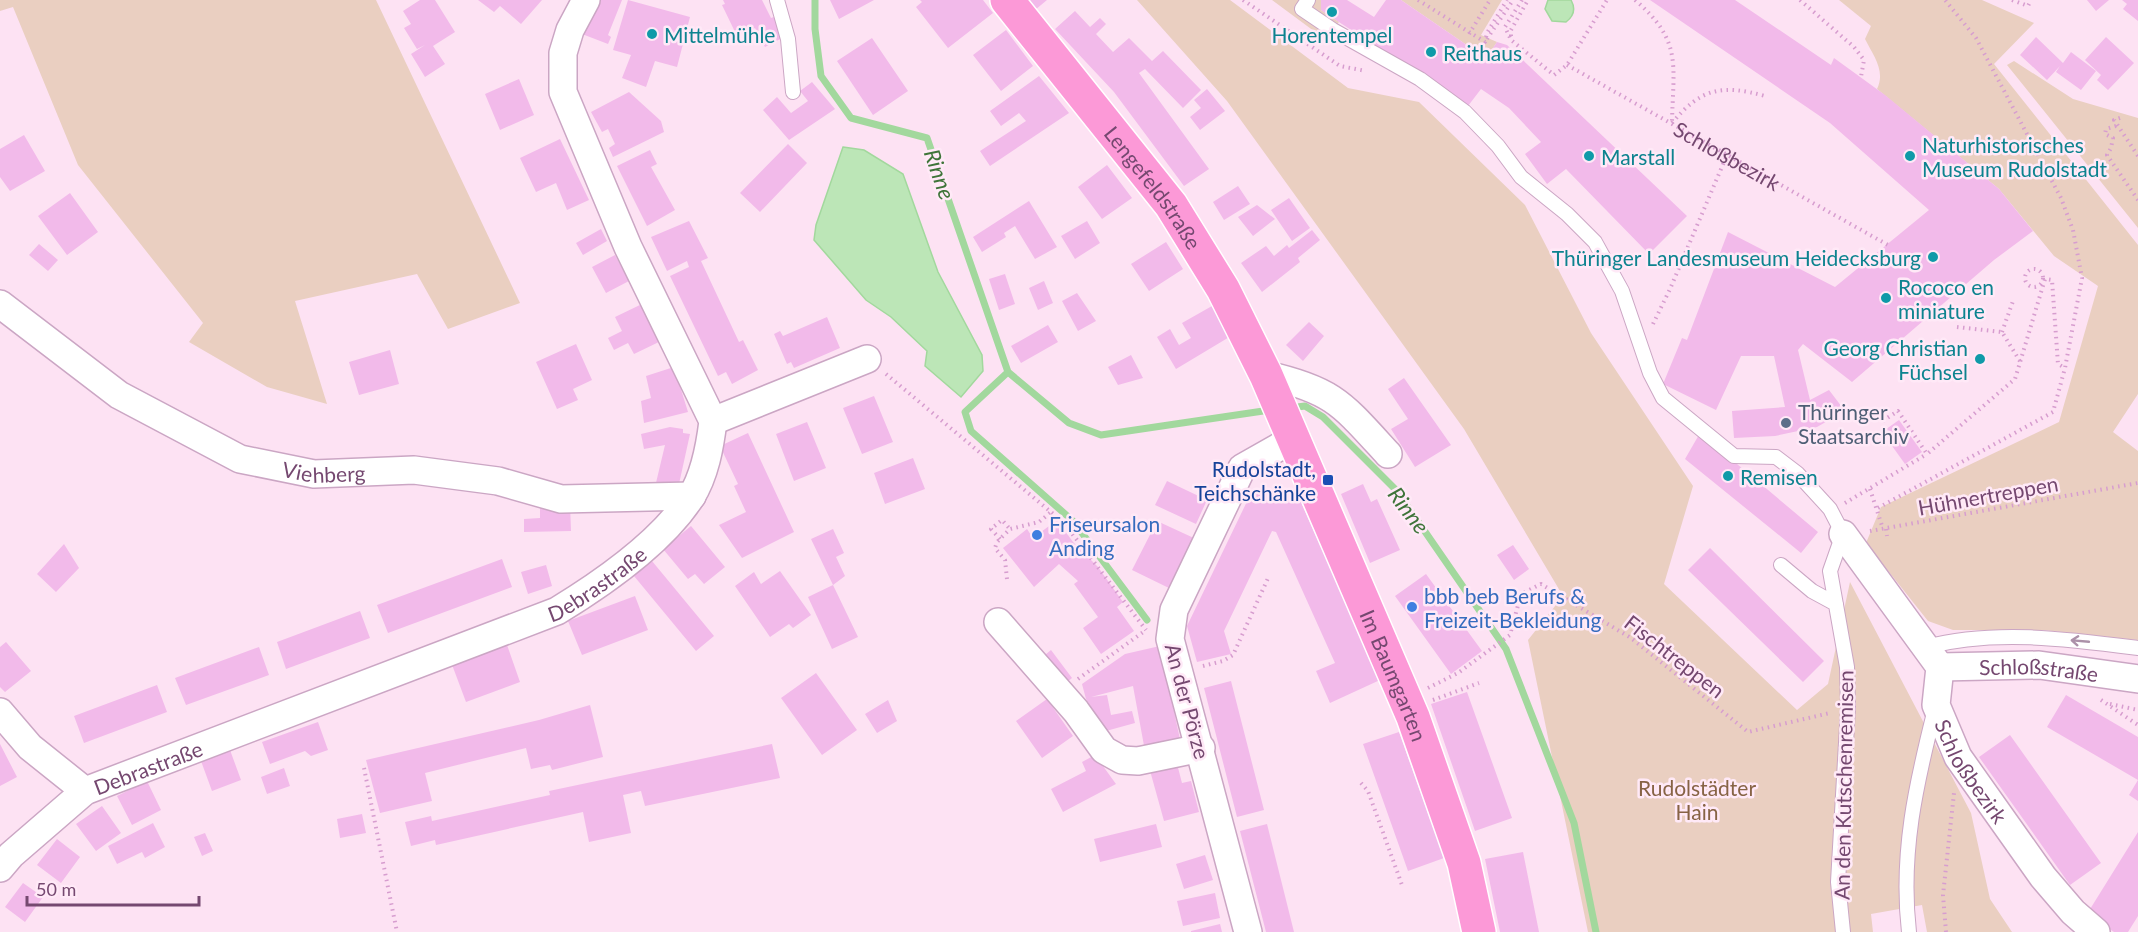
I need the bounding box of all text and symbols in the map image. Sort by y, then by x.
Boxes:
marker: Horentempel [1325,5,1339,19]
place label: Mittelmühle [664,22,775,47]
place label: Horentempel [1271,22,1393,47]
marker: Mittelmühle [645,27,659,41]
place label: Reithaus [1443,40,1522,65]
marker: Reithaus [1424,45,1438,59]
street label: Schloßbezirk [1670,115,1785,195]
street label: Lengefeldstraße [1100,121,1207,253]
place label: Naturhistorisches Museum Rudolstadt [1922,132,2107,181]
place label: Marstall [1601,144,1675,169]
water label: Rinne [919,145,961,203]
marker: Marstall [1582,149,1596,163]
marker: Naturhistorisches Museum Rudolstadt [1903,149,1917,163]
place label: Thüringer Landesmuseum Heidecksburg [1552,245,1921,270]
marker: Thüringer Landesmuseum Heidecksburg [1926,250,1940,264]
place label: Rococo en miniature [1898,274,1994,323]
marker: Rococo en miniature [1879,291,1893,305]
place label: Georg Christian Füchsel [1823,335,1968,384]
marker: Georg Christian Füchsel [1973,352,1987,366]
place label: Thüringer Staatsarchiv [1798,399,1909,448]
marker: Thüringer Staatsarchiv [1779,416,1793,430]
street label: Viehberg [280,455,366,487]
place label: Rudolstadt, Teichschänke [1194,456,1316,505]
place label: Remisen [1740,464,1818,489]
marker: Remisen [1721,469,1735,483]
street label: Hühnertreppen [1916,470,2060,520]
marker: Rudolstadt, Teichschänke [1321,473,1335,487]
water label: Rinne [1383,481,1435,539]
place label: Friseursalon Anding [1049,511,1160,560]
marker: Friseursalon Anding [1030,528,1044,542]
street label: Debrastraße [544,541,651,626]
place label: bbb beb Berufs & Freizeit-Bekleidung [1424,583,1602,632]
marker: bbb beb Berufs & Freizeit-Bekleidung [1405,600,1419,614]
street label: Im Baumgarten [1356,605,1433,744]
street label: Fischtreppen [1620,609,1730,703]
one-way arrow [2070,635,2090,646]
street label: An der Pörze [1161,640,1215,762]
street label: Schloßstraße [1979,652,2100,686]
street label: An den Kutschenremisen [1828,670,1858,900]
street label: Schloßbezirk [1931,715,2013,828]
street label: Debrastraße [90,735,206,799]
park label: Rudolstädter Hain [1638,775,1756,824]
scale bar [27,869,200,907]
text: 50 m [36,878,76,900]

